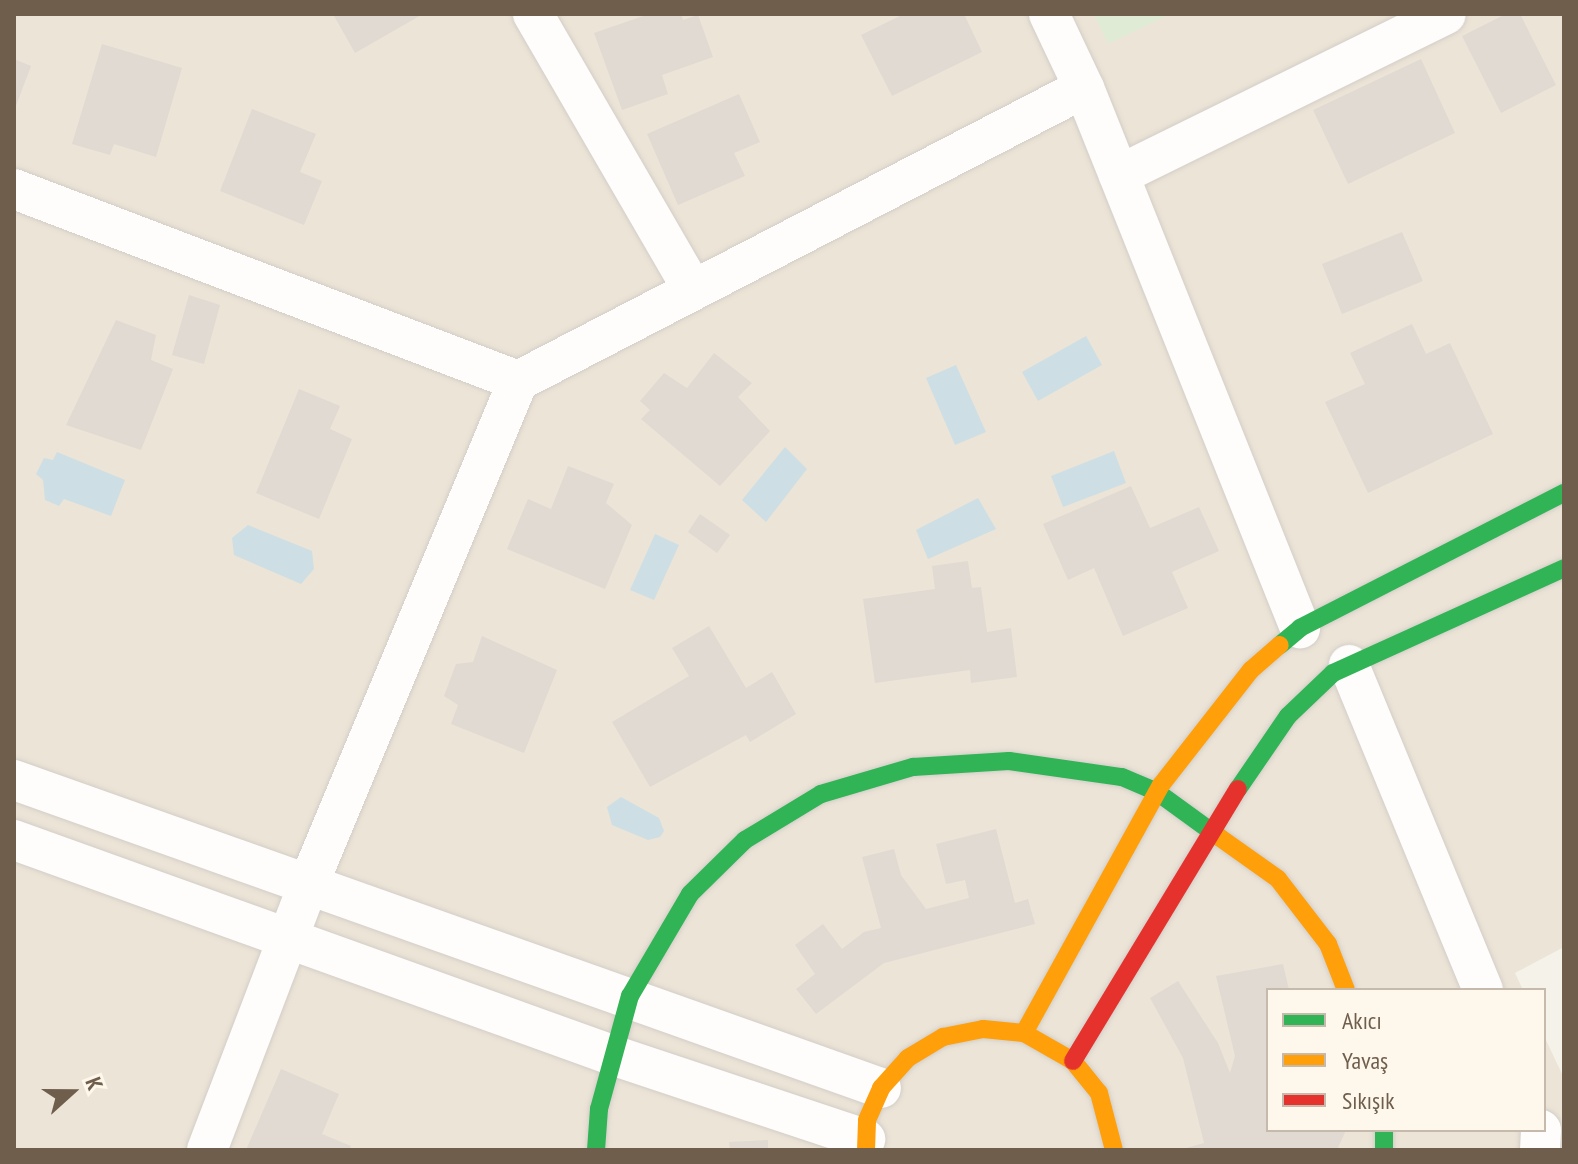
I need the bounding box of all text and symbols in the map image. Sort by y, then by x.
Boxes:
legend [1266,988,1546,1132]
text: Akıcı [1342,1005,1382,1036]
text: Yavaş [1342,1045,1388,1076]
north arrow [32,1052,112,1132]
text: K [79,1073,110,1094]
text: Sıkışık [1342,1085,1395,1116]

